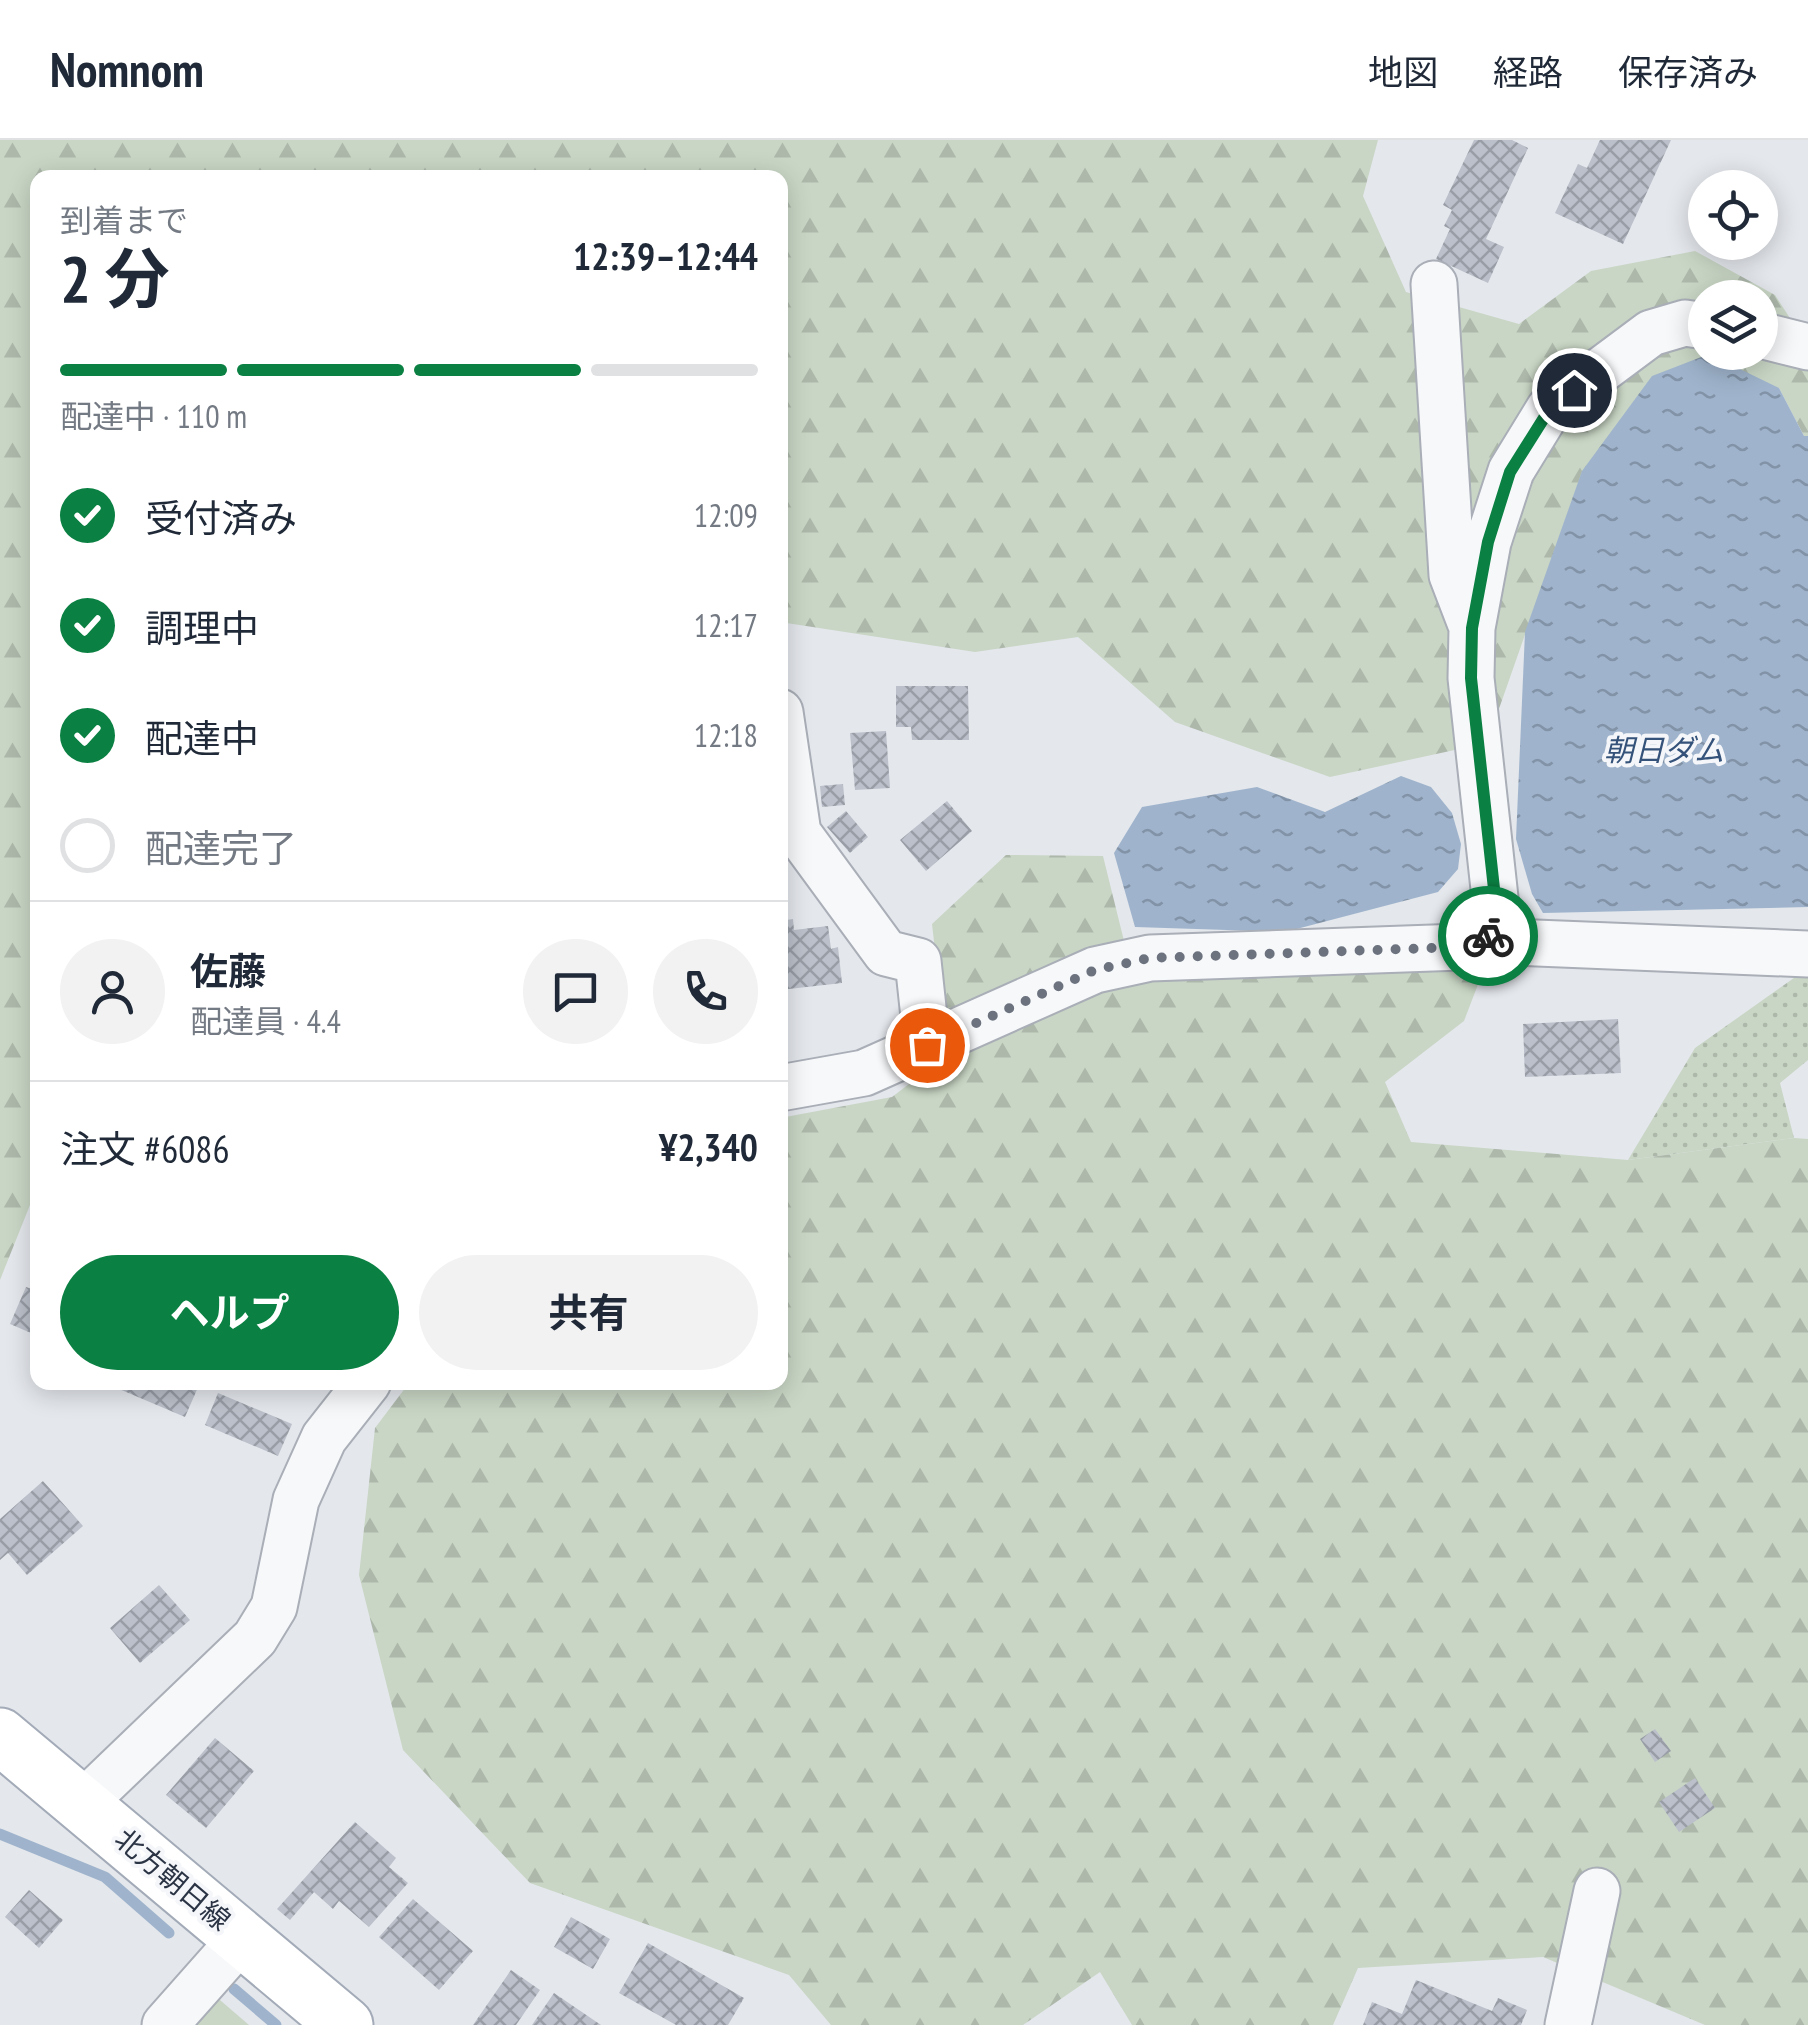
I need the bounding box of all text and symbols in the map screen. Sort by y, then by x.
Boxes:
text: Nomnom [50,38,204,100]
text: 地図 [1368,49,1438,95]
text: 経路 [1493,49,1563,95]
text: 保存済み [1618,49,1758,95]
map controls [1688,170,1778,370]
button: locate [1688,170,1778,260]
text: 到着まで [60,199,188,241]
text: 12:39–12:44 [573,231,758,280]
text: 2 分 [60,236,169,320]
button: layers [1688,280,1778,370]
pin [1532,348,1617,433]
icon: home [1547,363,1602,418]
text: 配達中 · 110 m [60,395,247,437]
icon: check [60,488,115,543]
text: 受付済み [145,493,297,542]
text: 12:09 [694,494,758,536]
icon: check [60,598,115,653]
text: 調理中 [145,603,259,652]
text: 12:17 [694,604,758,646]
icon: check [60,708,115,763]
text: 配達中 [145,713,259,762]
text: 12:18 [694,714,758,756]
water label: 朝日ダム [1604,730,1724,769]
text: 配達完了 [145,823,297,872]
courier [1438,886,1538,986]
icon: bike [1461,909,1516,964]
button: person [60,939,165,1044]
button: chat [523,939,628,1044]
button: phone [653,939,758,1044]
text: 佐藤 [190,946,266,995]
text: 配達員 · 4.4 [190,1000,341,1042]
pin [885,1003,970,1088]
icon: bag [900,1018,955,1073]
text: ¥2,340 [659,1122,758,1171]
text: 注文 #6086 [60,1124,230,1173]
button: ヘルプ [60,1255,399,1370]
button: 共有 [419,1255,758,1370]
street label: 北方朝日線 [107,1820,239,1938]

